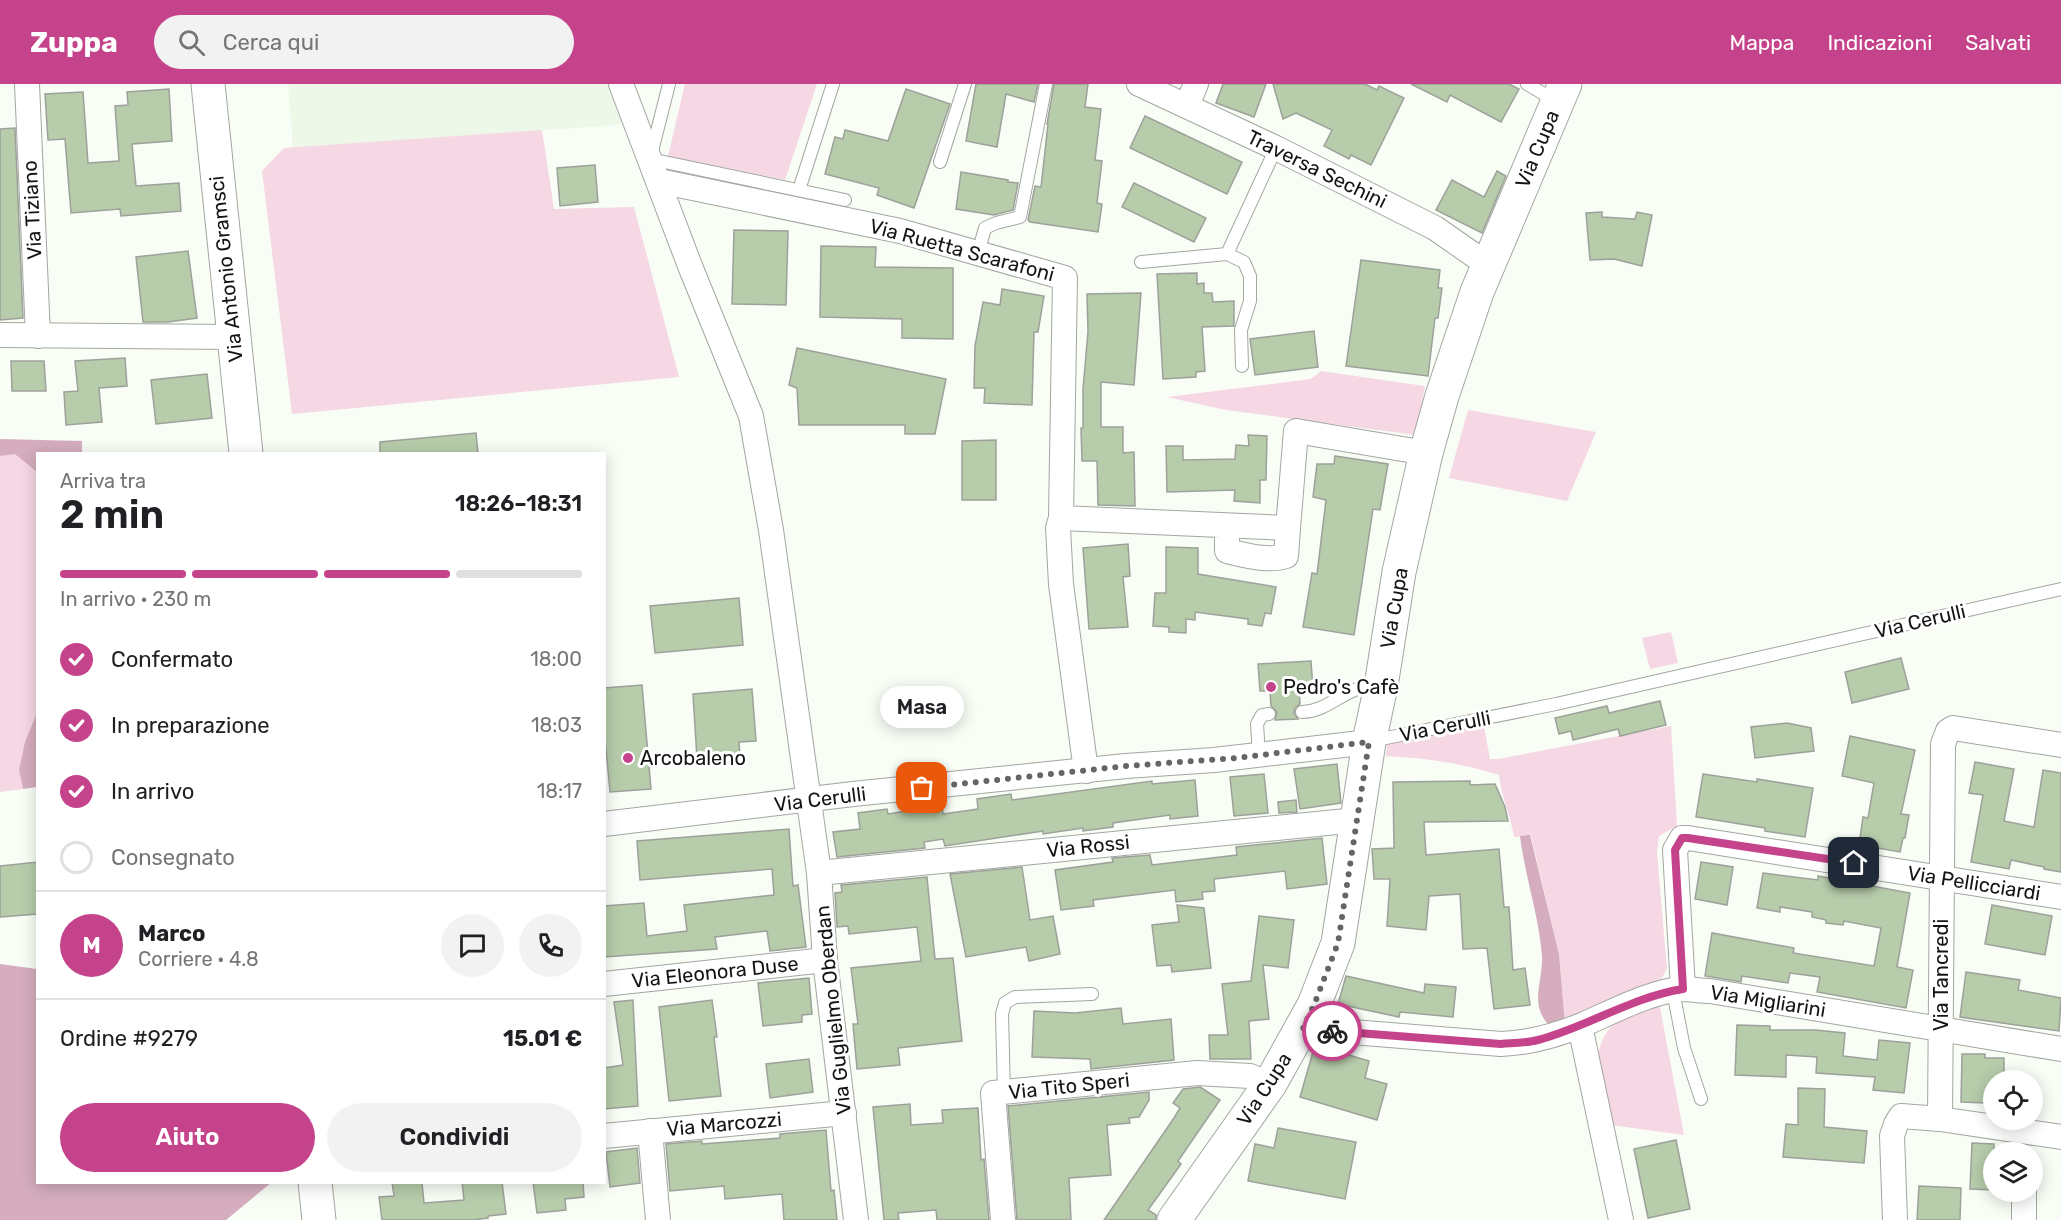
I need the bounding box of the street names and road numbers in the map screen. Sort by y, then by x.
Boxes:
street label: Via Cupa [1510,107,1564,191]
street label: Traversa Sechini [1243,125,1391,213]
street label: Via Tiziano [17,160,47,260]
street label: Via Antonio Gramsci [204,175,248,363]
street label: Via Ruetta Scarafoni [867,214,1057,286]
street label: Via Cupa [1375,565,1413,651]
street label: Via Cerulli [1872,599,1968,643]
street label: Via Cerulli [1397,705,1493,747]
street label: Via Cerulli [773,781,867,817]
street label: Via Rossi [1045,830,1131,862]
street label: Via Pellicciardi [1906,861,2042,905]
street label: Via Guglielmo Oberdan [810,904,856,1116]
street label: Via Tancredi [1929,919,1953,1031]
street label: Via Eleonora Duse [630,951,800,993]
street label: Via Migliarini [1709,980,1827,1022]
street label: Via Cupa [1232,1048,1296,1130]
street label: Via Tito Speri [1007,1068,1131,1104]
street label: Via Marcozzi [665,1107,783,1141]

